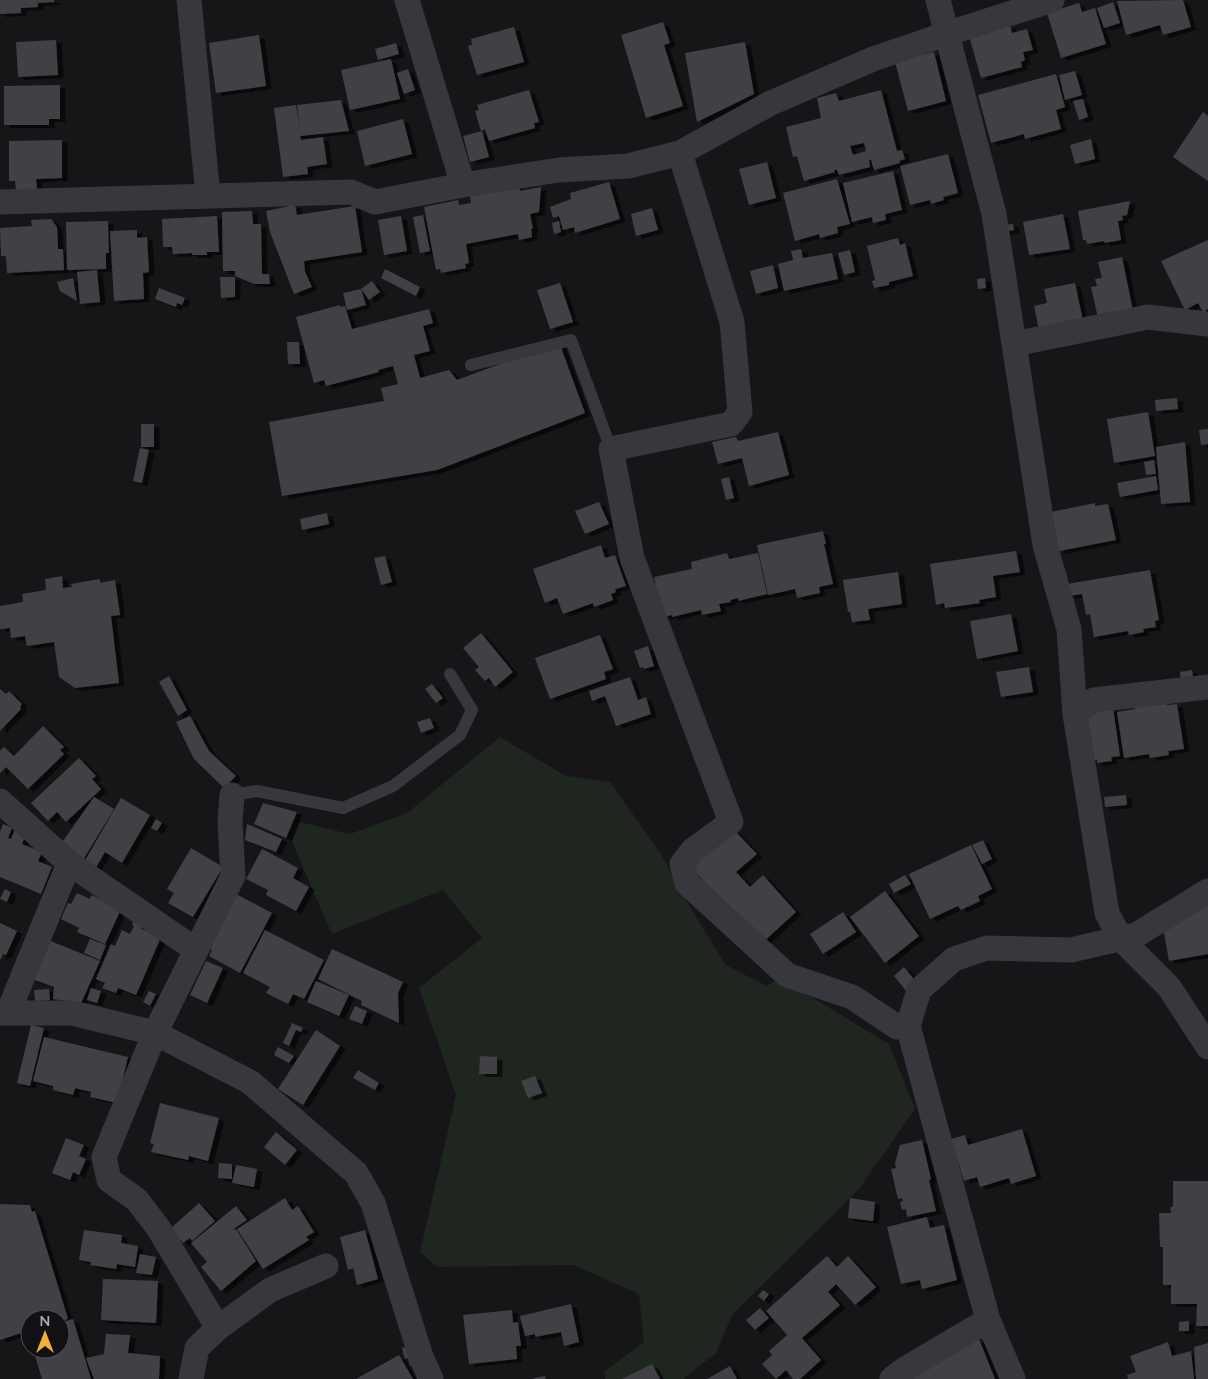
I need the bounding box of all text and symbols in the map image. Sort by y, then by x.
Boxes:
north arrow [20,1309,70,1359]
text: N [40,1312,50,1329]

